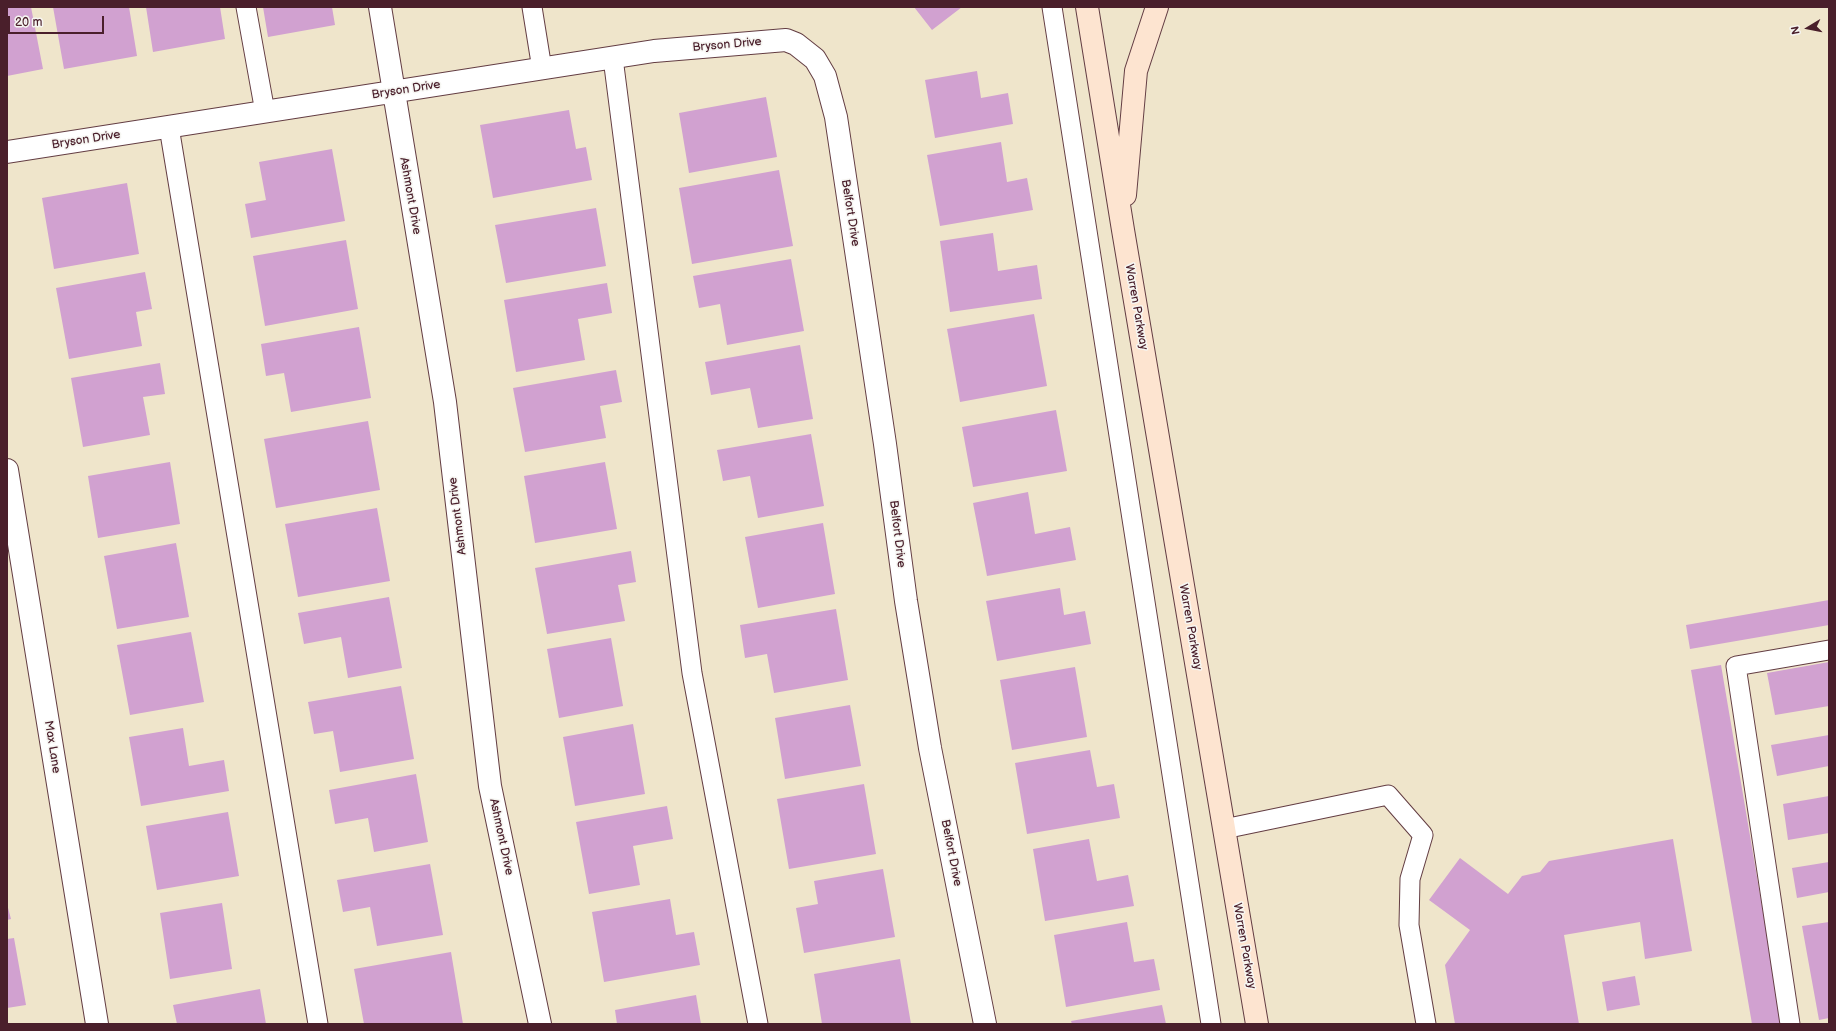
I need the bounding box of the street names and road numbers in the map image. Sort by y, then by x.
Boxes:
street label: Bryson Drive [692,35,762,55]
street label: Bryson Drive [371,77,441,103]
street label: Bryson Drive [51,127,121,153]
street label: Ashmont Drive [396,156,424,236]
street label: Belfort Drive [838,178,862,248]
street label: Warren Parkway [1121,263,1151,351]
street label: Ashmont Drive [446,476,470,556]
street label: Belfort Drive [886,500,908,568]
street label: Warren Parkway [1175,583,1205,671]
street label: Max Lane [41,720,63,774]
street label: Ashmont Drive [486,797,516,877]
street label: Belfort Drive [937,818,965,888]
street label: Warren Parkway [1229,902,1259,990]

